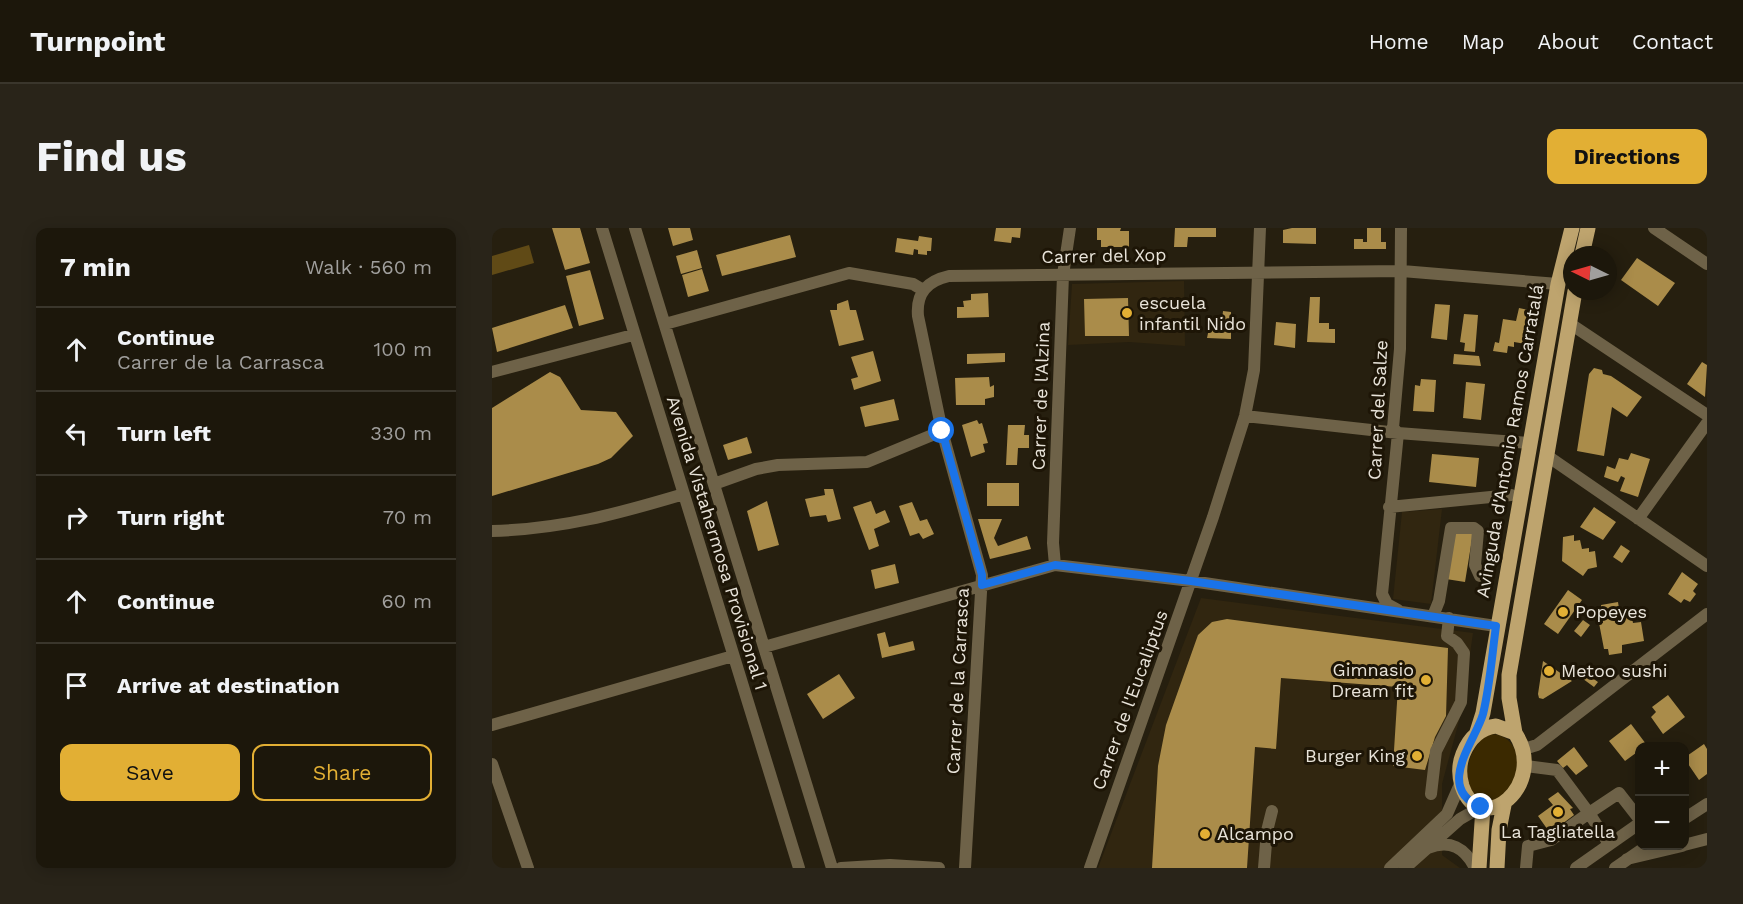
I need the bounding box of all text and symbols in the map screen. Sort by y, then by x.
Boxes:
text: Turnpoint [30,25,165,58]
text: Home [1369,29,1429,54]
text: Map [1462,29,1505,54]
text: About [1538,29,1599,54]
text: Contact [1632,29,1713,54]
button: Directions [1547,129,1707,184]
text: Find us [36,132,187,181]
street label: Carrer del Xop [1041,244,1167,267]
north arrow [1563,246,1617,300]
text: 7 min [60,252,131,282]
text: Walk · 560 m [305,255,432,279]
street label: Avinguda d'Antonio Ramos Carratalá [1472,282,1547,599]
place label: escuela infantil Nido [1139,292,1246,334]
marker: escuela infantil Nido [1120,306,1134,320]
street label: Carrer de l'Alzina [1027,321,1054,471]
text: Continue [117,325,215,350]
icon: ahead [60,333,93,366]
text: 100 m [373,337,432,361]
street label: Carrer del Salze [1363,340,1392,480]
text: Carrer de la Carrasca [117,350,324,374]
street label: Avenida Vistahermosa Provisional 1 [663,393,772,692]
icon: left [60,417,93,450]
route start [928,417,954,443]
text: Turn left [117,421,211,446]
text: 330 m [370,421,432,445]
icon: right [60,501,93,534]
text: Turn right [117,505,224,530]
text: 70 m [383,505,432,529]
icon: ahead [60,585,93,618]
street label: Carrer de la Carrasca [942,587,973,775]
text: Continue [117,589,215,614]
text: 60 m [382,589,432,613]
place label: Popeyes [1575,601,1647,622]
marker: Popeyes [1556,605,1570,619]
street label: Carrer de l'Eucaliptus [1087,607,1172,793]
place label: Gimnasio Dream fit [1331,659,1414,701]
place label: Metoo sushi [1561,660,1668,681]
marker: Metoo sushi [1542,664,1556,678]
icon: arrive [60,669,93,702]
text: Arrive at destination [117,673,340,698]
marker: Gimnasio Dream fit [1419,673,1433,687]
map controls [1635,742,1689,850]
button: + [1635,742,1689,796]
button: Save [60,744,240,801]
button: Share [252,744,432,801]
place label: Burger King [1305,745,1405,766]
marker: Burger King [1410,749,1424,763]
route end [1467,793,1493,819]
button: − [1635,796,1689,850]
marker: La Tagliatella [1551,805,1565,819]
place label: La Tagliatella [1501,821,1615,842]
place label: Alcampo [1217,823,1294,844]
marker: Alcampo [1198,827,1212,841]

